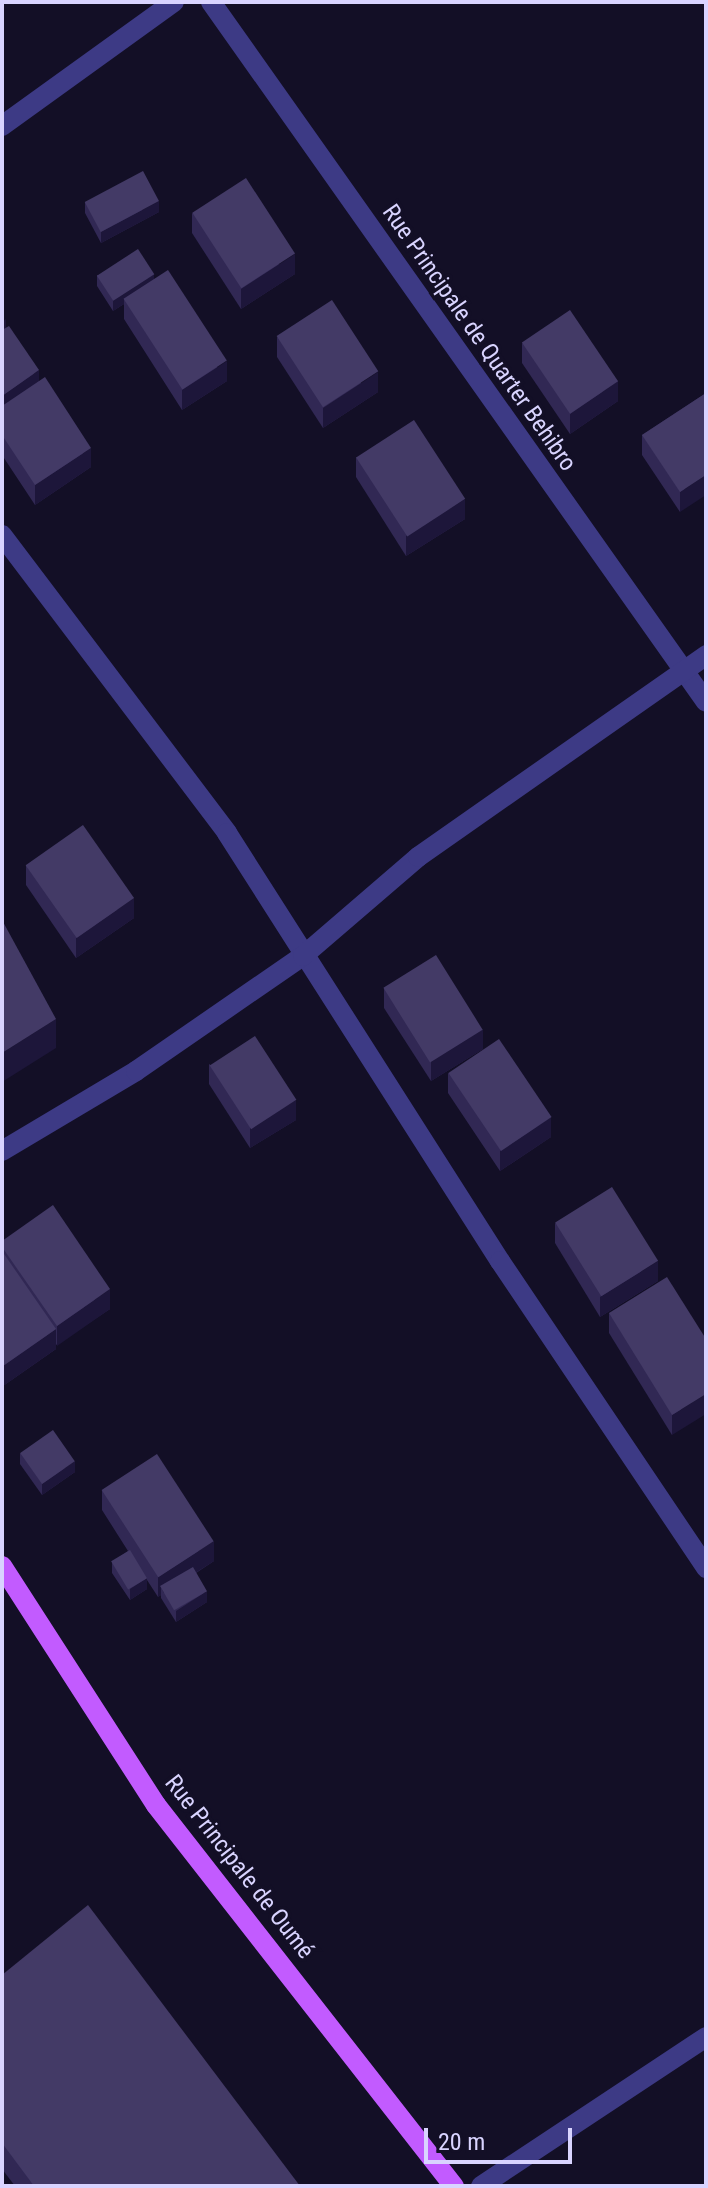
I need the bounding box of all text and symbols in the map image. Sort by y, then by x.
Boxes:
street label: Rue Principale de Quarter Behibro [376,199,582,477]
street label: Rue Principale de Oumé [158,1769,320,1965]
scale bar [428,2112,576,2162]
text: 20 m [438,2128,485,2156]

